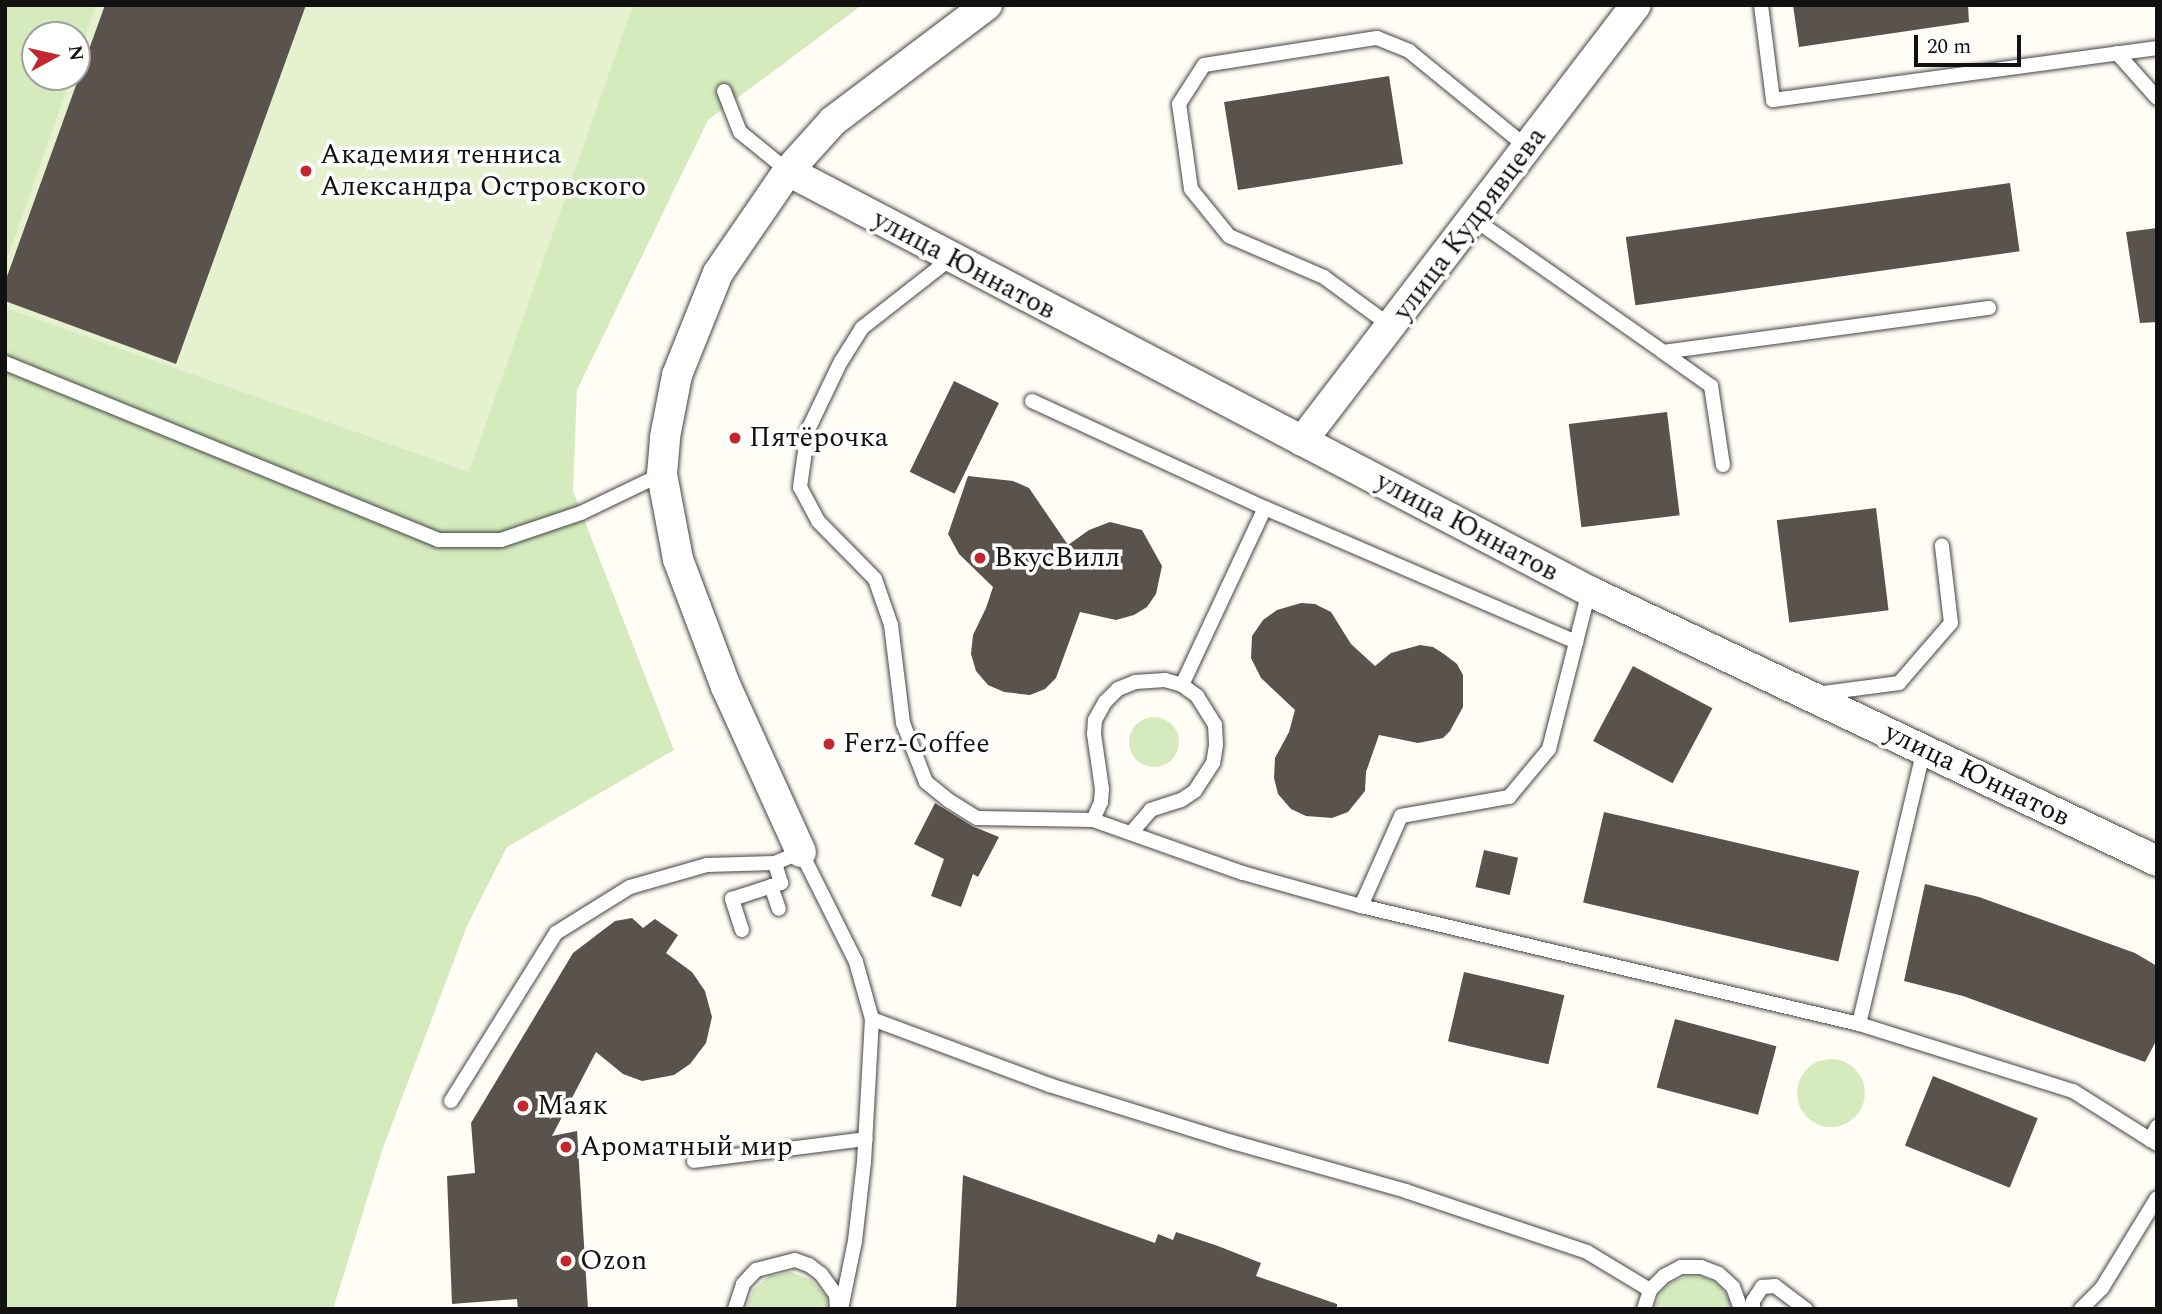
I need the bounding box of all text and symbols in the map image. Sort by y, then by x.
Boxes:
north arrow [21,21,91,91]
scale bar [1917,21,2024,65]
text: 20 m [1927,31,1971,63]
text: N [60,44,91,63]
street label: улица Кудрявцева [1386,121,1554,327]
place label: Академия тенниса Александра Островского [320,138,646,204]
marker: Академия тенниса Александра Островского [298,163,314,179]
street label: улица Юннатов [867,203,1061,327]
place label: Пятёрочка [749,421,888,455]
marker: Пятёрочка [727,430,743,446]
street label: улица Юннатов [1370,465,1564,589]
place label: ВкусВилл [994,541,1120,575]
marker: ВкусВилл [972,550,988,566]
street label: улица Юннатов [1879,716,2075,834]
place label: Ferz-Coffee [843,727,990,761]
marker: Ferz-Coffee [821,736,837,752]
place label: Маяк [537,1089,608,1123]
marker: Маяк [515,1098,531,1114]
place label: Ароматный мир [580,1130,793,1164]
marker: Ароматный мир [558,1139,574,1155]
place label: Ozon [580,1244,647,1278]
marker: Ozon [558,1253,574,1269]

